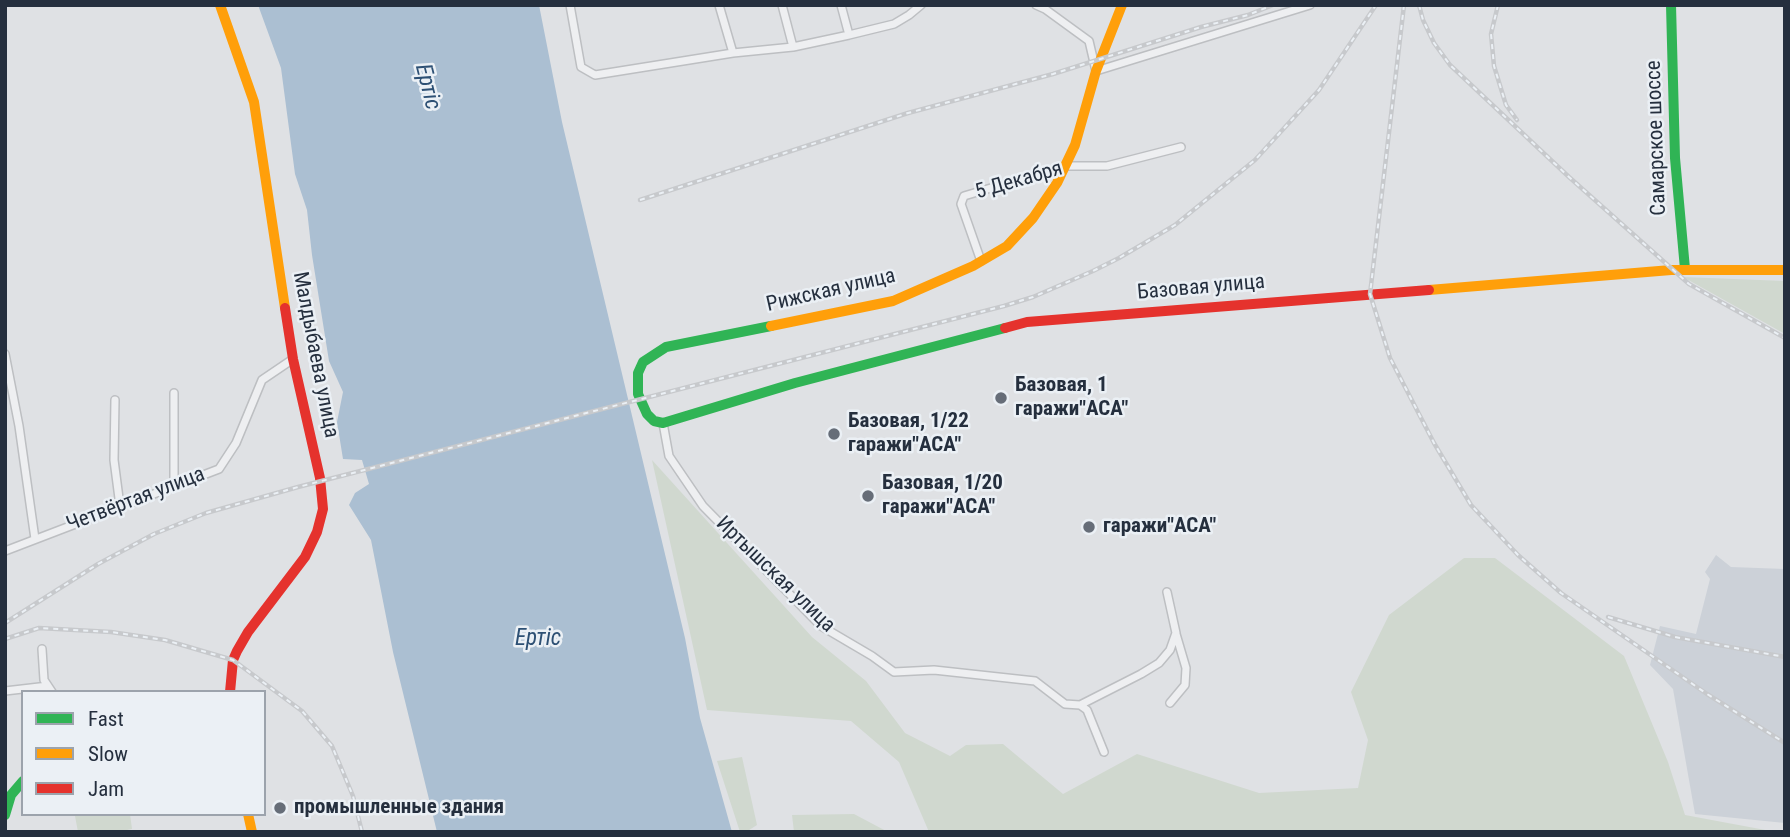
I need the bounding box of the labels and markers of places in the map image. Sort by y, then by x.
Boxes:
place label: Базовая, 1 гаражи"ACА" [1015,373,1128,423]
marker: Базовая, 1 гаражи"ACА" [993,390,1009,406]
place label: Базовая, 1/22 гаражи"ACА" [848,409,969,459]
marker: Базовая, 1/22 гаражи"ACА" [826,426,842,442]
place label: Базовая, 1/20 гаражи"ACА" [882,471,1003,521]
marker: Базовая, 1/20 гаражи"ACА" [860,488,876,504]
place label: гаражи"ACА" [1103,514,1216,540]
marker: гаражи"ACА" [1081,519,1097,535]
place label: промышленные здания [294,795,504,821]
marker: промышленные здания [272,800,288,816]

